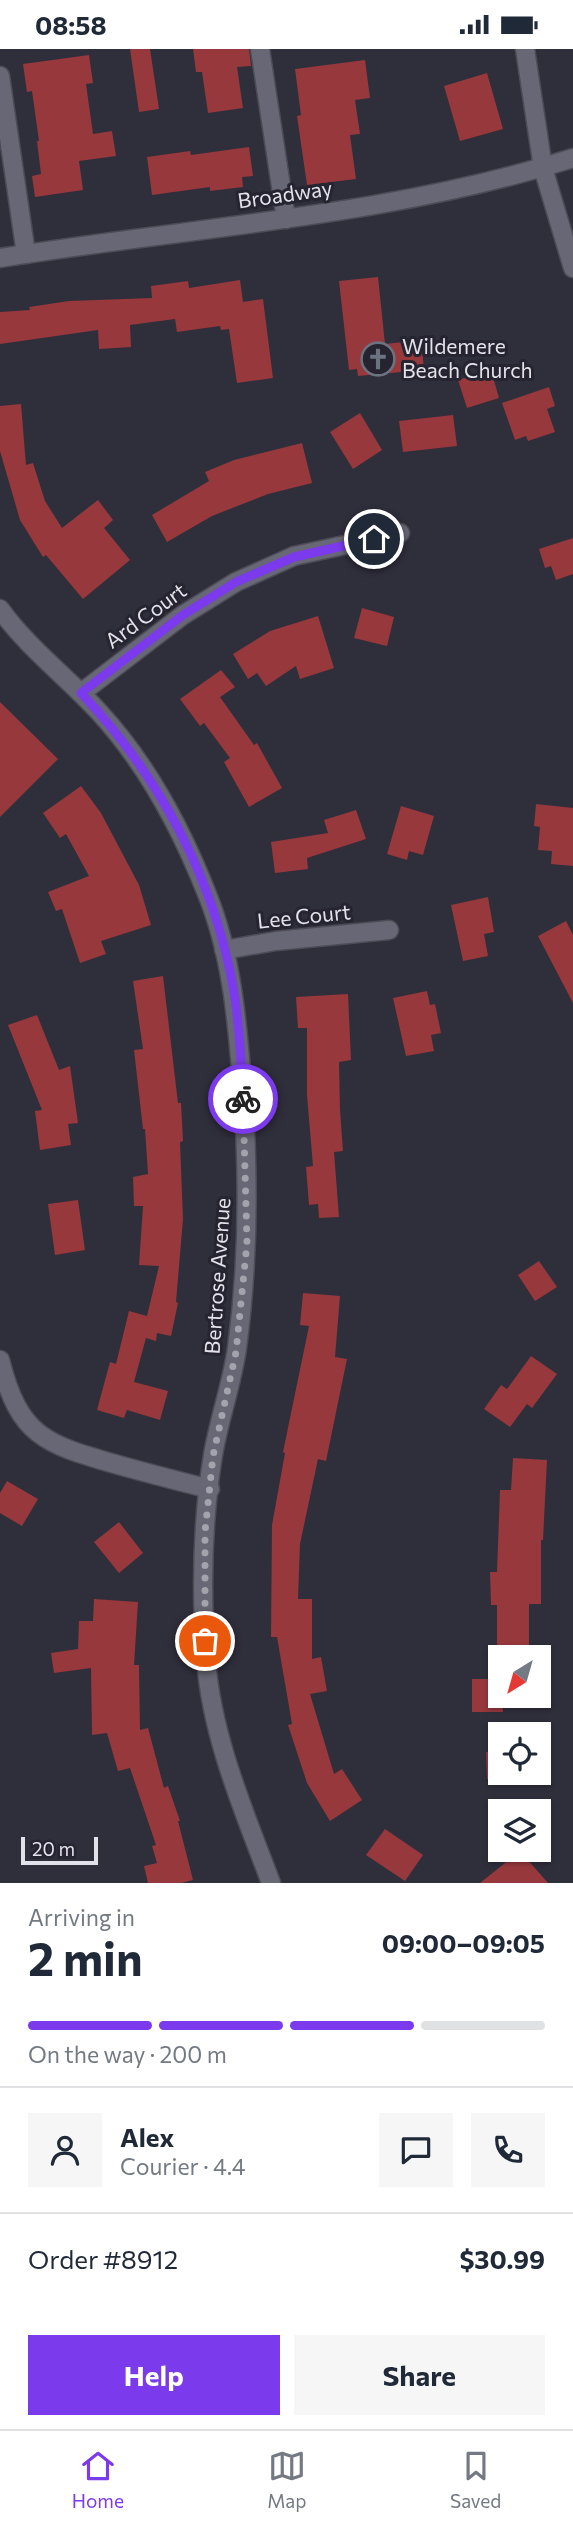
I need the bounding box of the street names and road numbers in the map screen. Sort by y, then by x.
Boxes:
street label: Broadway [236,174,334,213]
street label: Ard Court [100,577,191,653]
street label: Lee Court [256,898,352,933]
street label: Bertrose Avenue [199,1197,234,1355]

